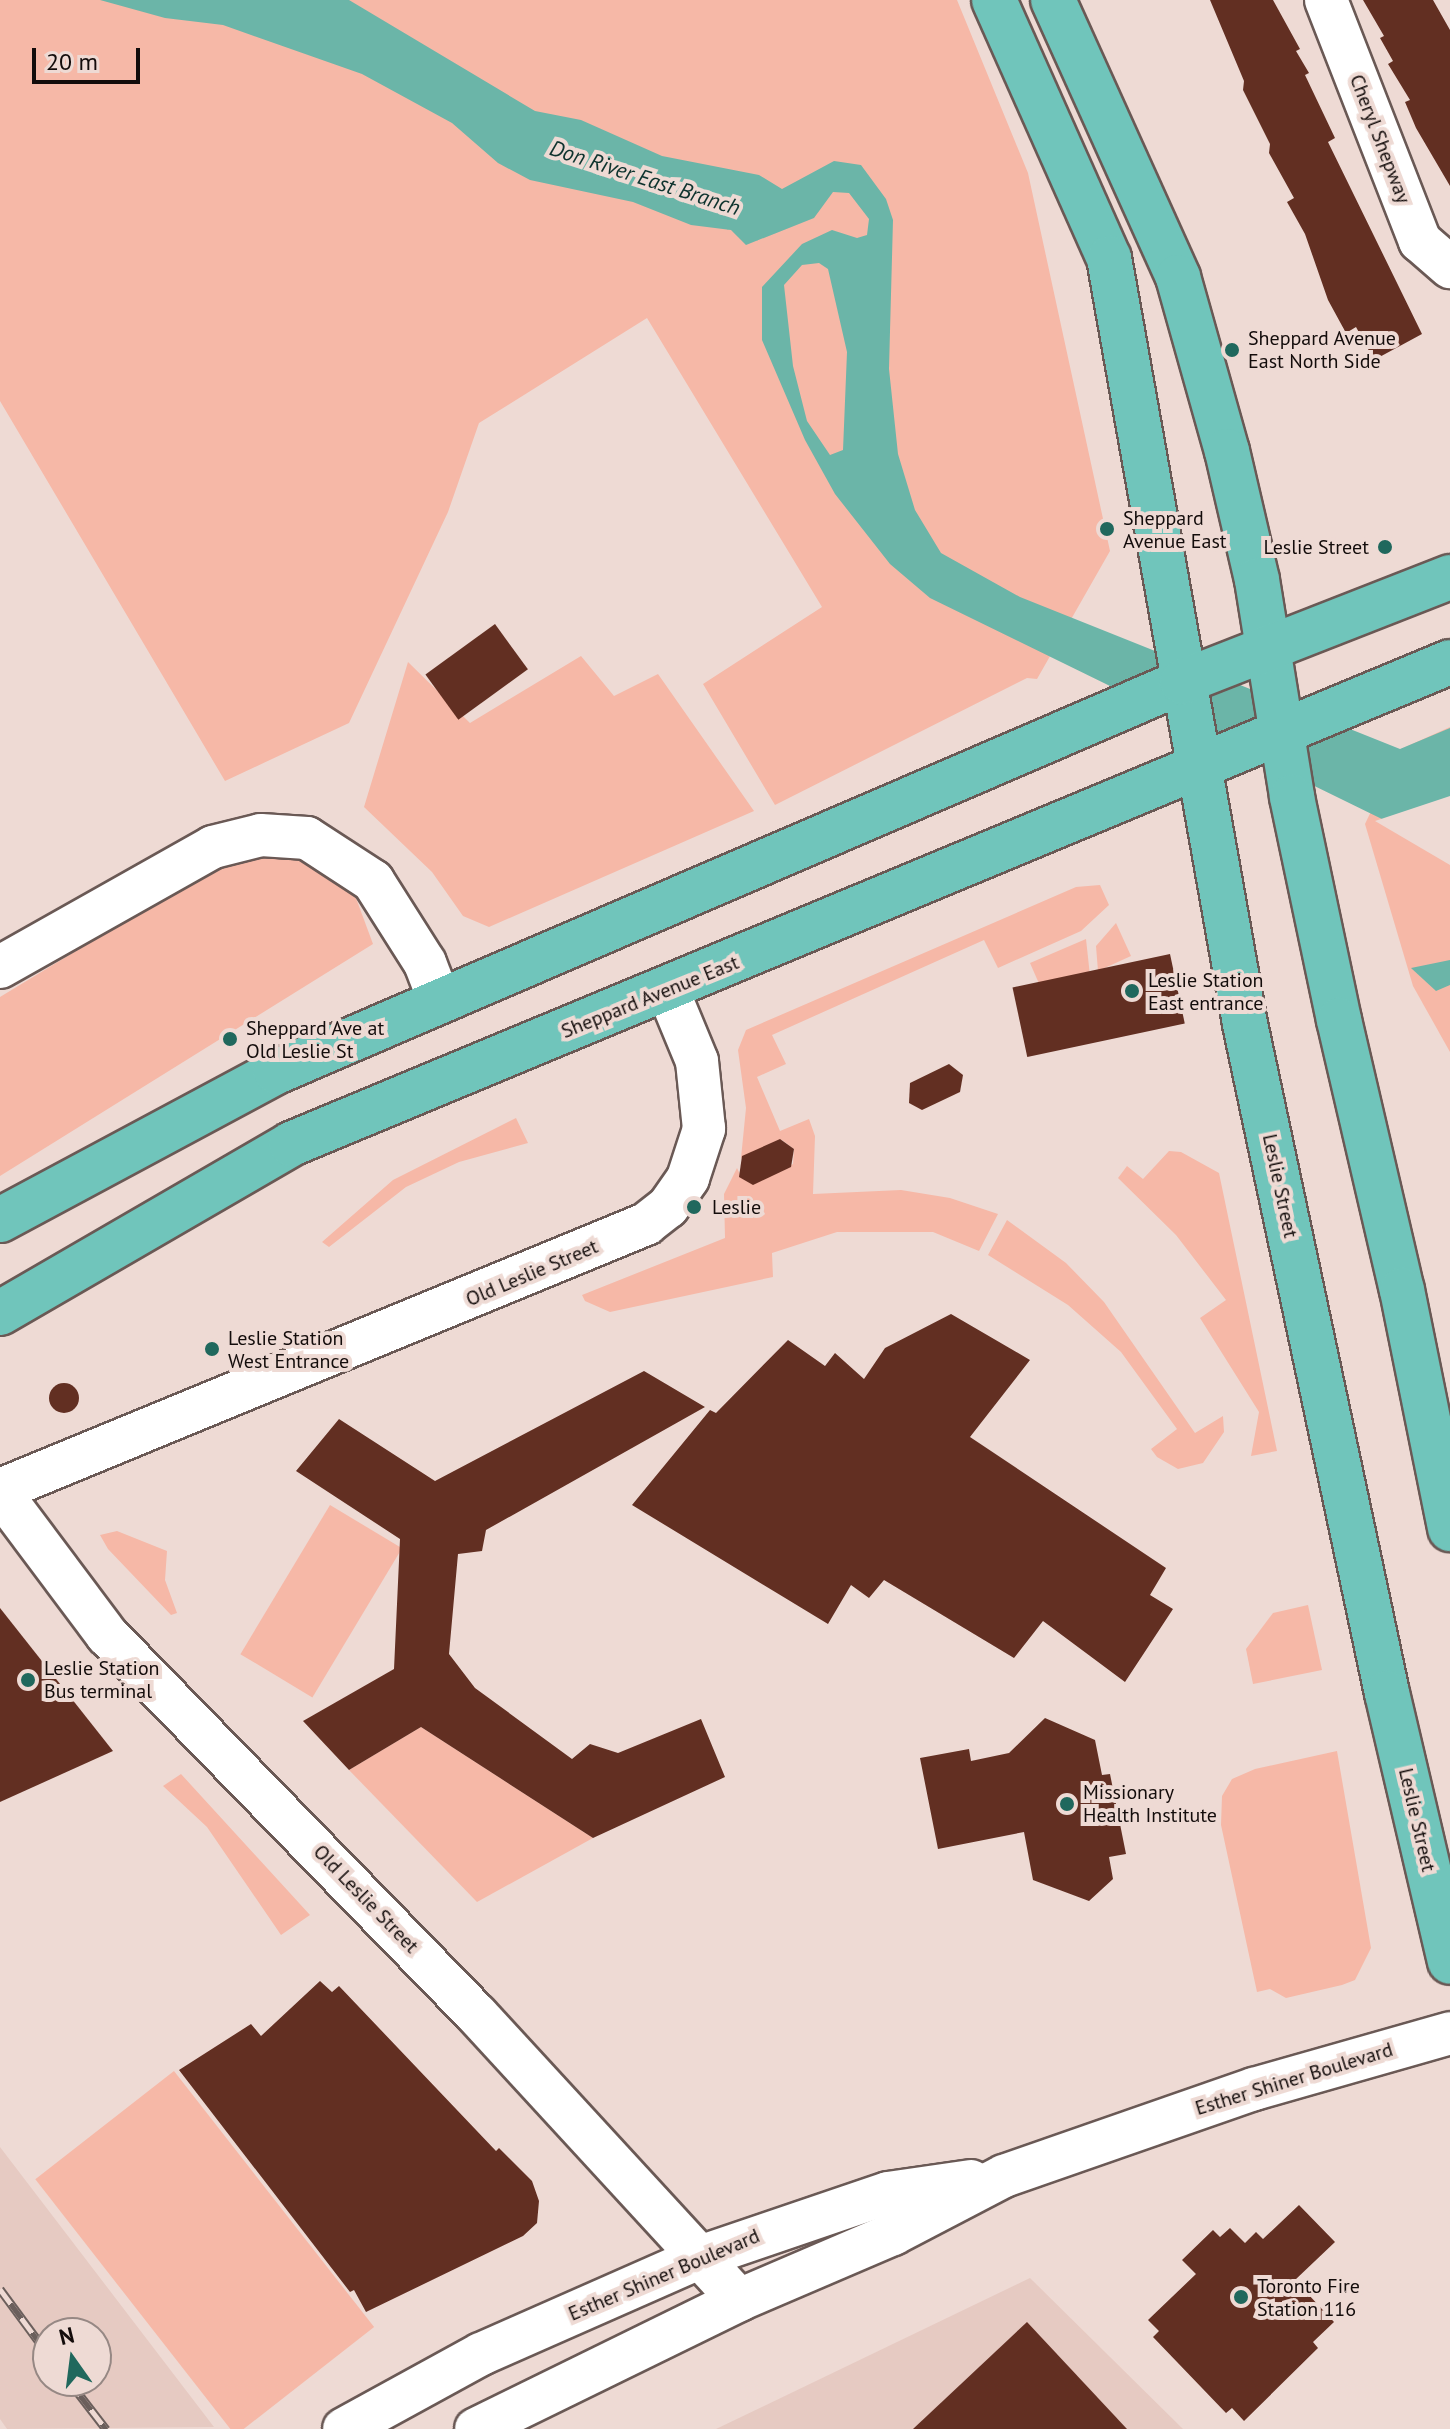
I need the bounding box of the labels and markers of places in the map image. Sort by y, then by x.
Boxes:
place label: Sheppard Avenue East North Side [1248,326,1397,373]
marker: Sheppard Avenue East North Side [1223,341,1241,359]
place label: Sheppard Avenue East [1123,506,1227,553]
marker: Sheppard Avenue East [1098,520,1116,538]
place label: Leslie Street [1263,535,1369,559]
marker: Leslie Street [1376,538,1394,556]
place label: Leslie Station East entrance [1148,968,1264,1015]
marker: Leslie Station East entrance [1123,982,1141,1000]
place label: Sheppard Ave at Old Leslie St [246,1016,385,1063]
marker: Sheppard Ave at Old Leslie St [221,1030,239,1048]
place label: Leslie [712,1195,761,1219]
marker: Leslie [683,1196,705,1218]
place label: Leslie Station West Entrance [228,1326,349,1373]
marker: Leslie Station West Entrance [203,1340,221,1358]
place label: Leslie Station Bus terminal [44,1656,160,1703]
marker: Leslie Station Bus terminal [19,1671,37,1689]
place label: Missionary Health Institute [1083,1780,1217,1827]
marker: Missionary Health Institute [1058,1795,1076,1813]
place label: Toronto Fire Station 116 [1257,2274,1360,2321]
marker: Toronto Fire Station 116 [1232,2288,1250,2306]

